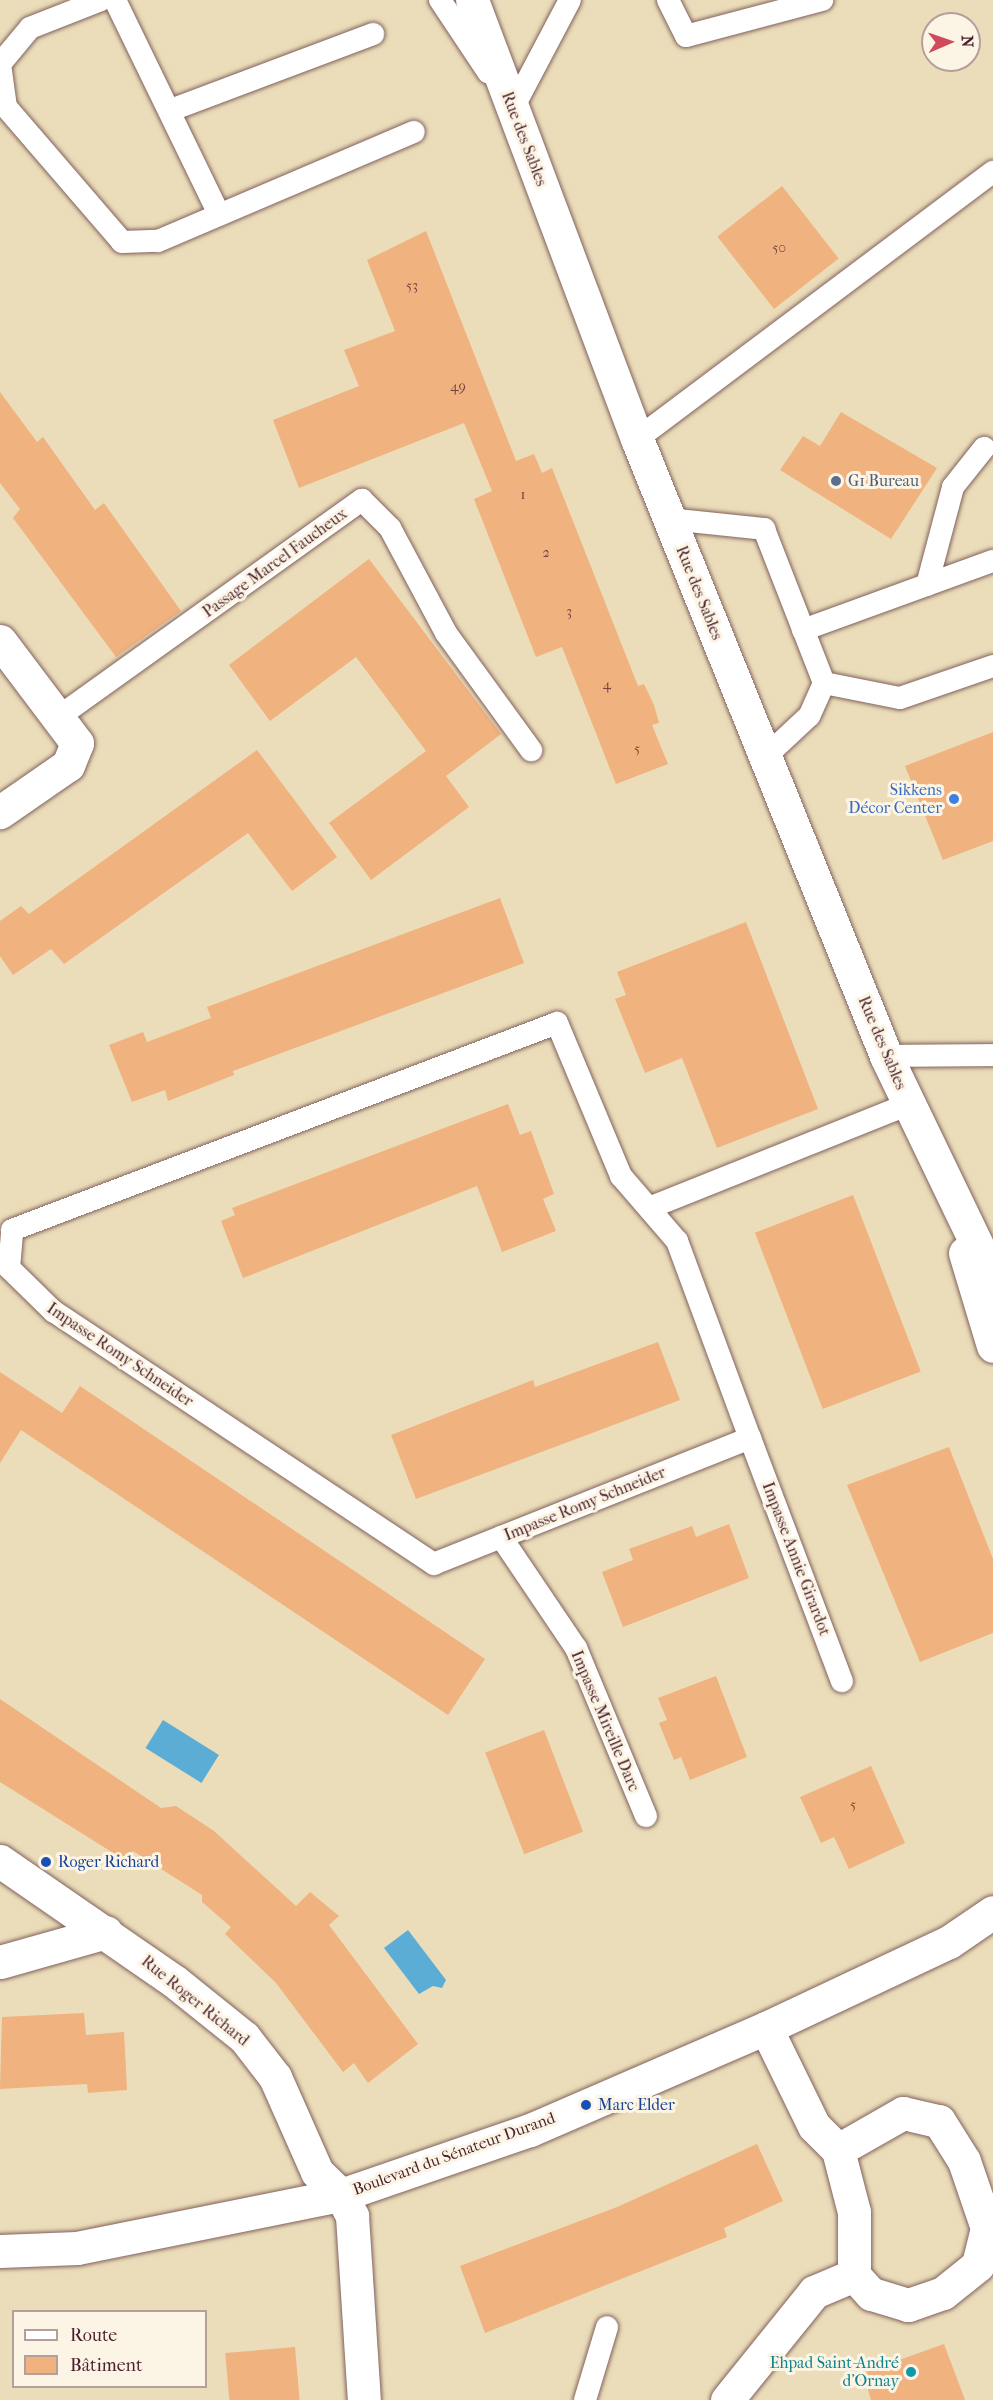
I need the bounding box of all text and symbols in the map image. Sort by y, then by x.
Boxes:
north arrow [921,12,981,72]
text: N [958,35,977,48]
street label: Rue des Sables [497,89,551,189]
house number: 50 [772,240,786,256]
house number: 53 [406,278,418,294]
house number: 49 [450,379,466,395]
place label: G1 Bureau [848,471,919,491]
marker: G1 Bureau [829,474,843,488]
house number: 1 [521,487,525,503]
street label: Passage Marcel Faucheux [199,504,351,622]
street label: Rue des Sables [671,543,727,643]
house number: 2 [542,545,550,561]
house number: 3 [566,604,572,620]
house number: 4 [603,677,611,693]
house number: 5 [634,741,640,757]
place label: Sikkens Décor Center [848,780,942,818]
marker: Sikkens Décor Center [947,792,961,806]
street label: Rue des Sables [854,993,910,1093]
street label: Impasse Romy Schneider [43,1299,197,1411]
street label: Impasse Romy Schneider [501,1463,669,1545]
street label: Impasse Annie Girardot [758,1479,834,1639]
street label: Impasse Mireille Darc [567,1648,643,1794]
house number: 5 [850,1797,856,1813]
place label: Roger Richard [58,1852,159,1872]
marker: Roger Richard [39,1855,53,1869]
street label: Rue Roger Richard [137,1952,253,2050]
place label: Marc Elder [598,2095,675,2115]
marker: Marc Elder [579,2098,593,2112]
street label: Boulevard du Sénateur Durand [350,2108,558,2200]
legend [12,2310,207,2388]
text: Route [70,2325,117,2346]
place label: Ehpad Saint-André d'Ornay [770,2353,899,2391]
text: Bâtiment [70,2355,142,2376]
marker: Ehpad Saint-André d'Ornay [904,2365,918,2379]

